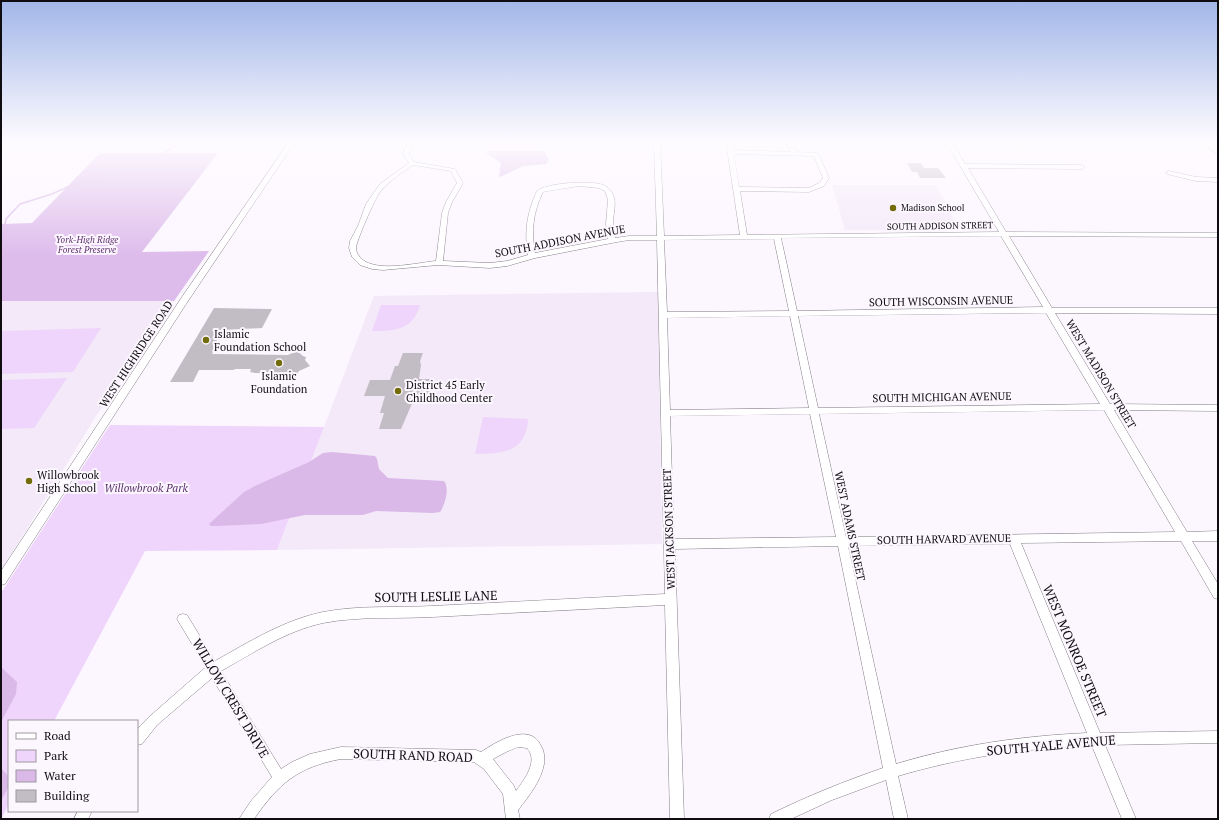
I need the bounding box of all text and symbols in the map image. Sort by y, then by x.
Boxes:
place label: Madison School [901,202,965,214]
marker: Madison School [888,203,898,213]
street label: SOUTH ADDISON STREET [887,219,994,233]
street label: SOUTH ADDISON AVENUE [494,221,626,261]
park label: York-High Ridge Forest Preserve [56,234,118,256]
street label: SOUTH WISCONSIN AVENUE [869,293,1013,309]
street label: WEST HIGHRIDGE ROAD [96,298,176,410]
street label: WEST MADISON STREET [1063,317,1139,431]
place label: Islamic Foundation School [214,327,306,354]
marker: Islamic Foundation School [201,335,211,345]
marker: Islamic Foundation [274,358,284,368]
place label: Islamic Foundation [251,369,308,396]
place label: District 45 Early Childhood Center [406,378,493,405]
marker: District 45 Early Childhood Center [393,386,403,396]
street label: SOUTH MICHIGAN AVENUE [872,389,1012,405]
place label: Willowbrook High School [37,468,100,495]
street label: WEST JACKSON STREET [660,468,678,590]
street label: WEST ADAMS STREET [832,470,868,582]
marker: Willowbrook High School [24,476,34,486]
park label: Willowbrook Park [104,481,188,495]
street label: SOUTH HARVARD AVENUE [877,531,1011,547]
street label: WEST MONROE STREET [1039,582,1111,720]
street label: SOUTH LESLIE LANE [374,586,498,606]
street label: WILLOW CREST DRIVE [188,635,274,761]
legend [8,720,138,812]
text: Road [44,728,71,743]
street label: SOUTH YALE AVENUE [986,730,1116,760]
street label: SOUTH RAND ROAD [353,744,473,766]
text: Park [44,748,69,763]
text: Water [44,768,76,783]
text: Building [44,788,90,803]

